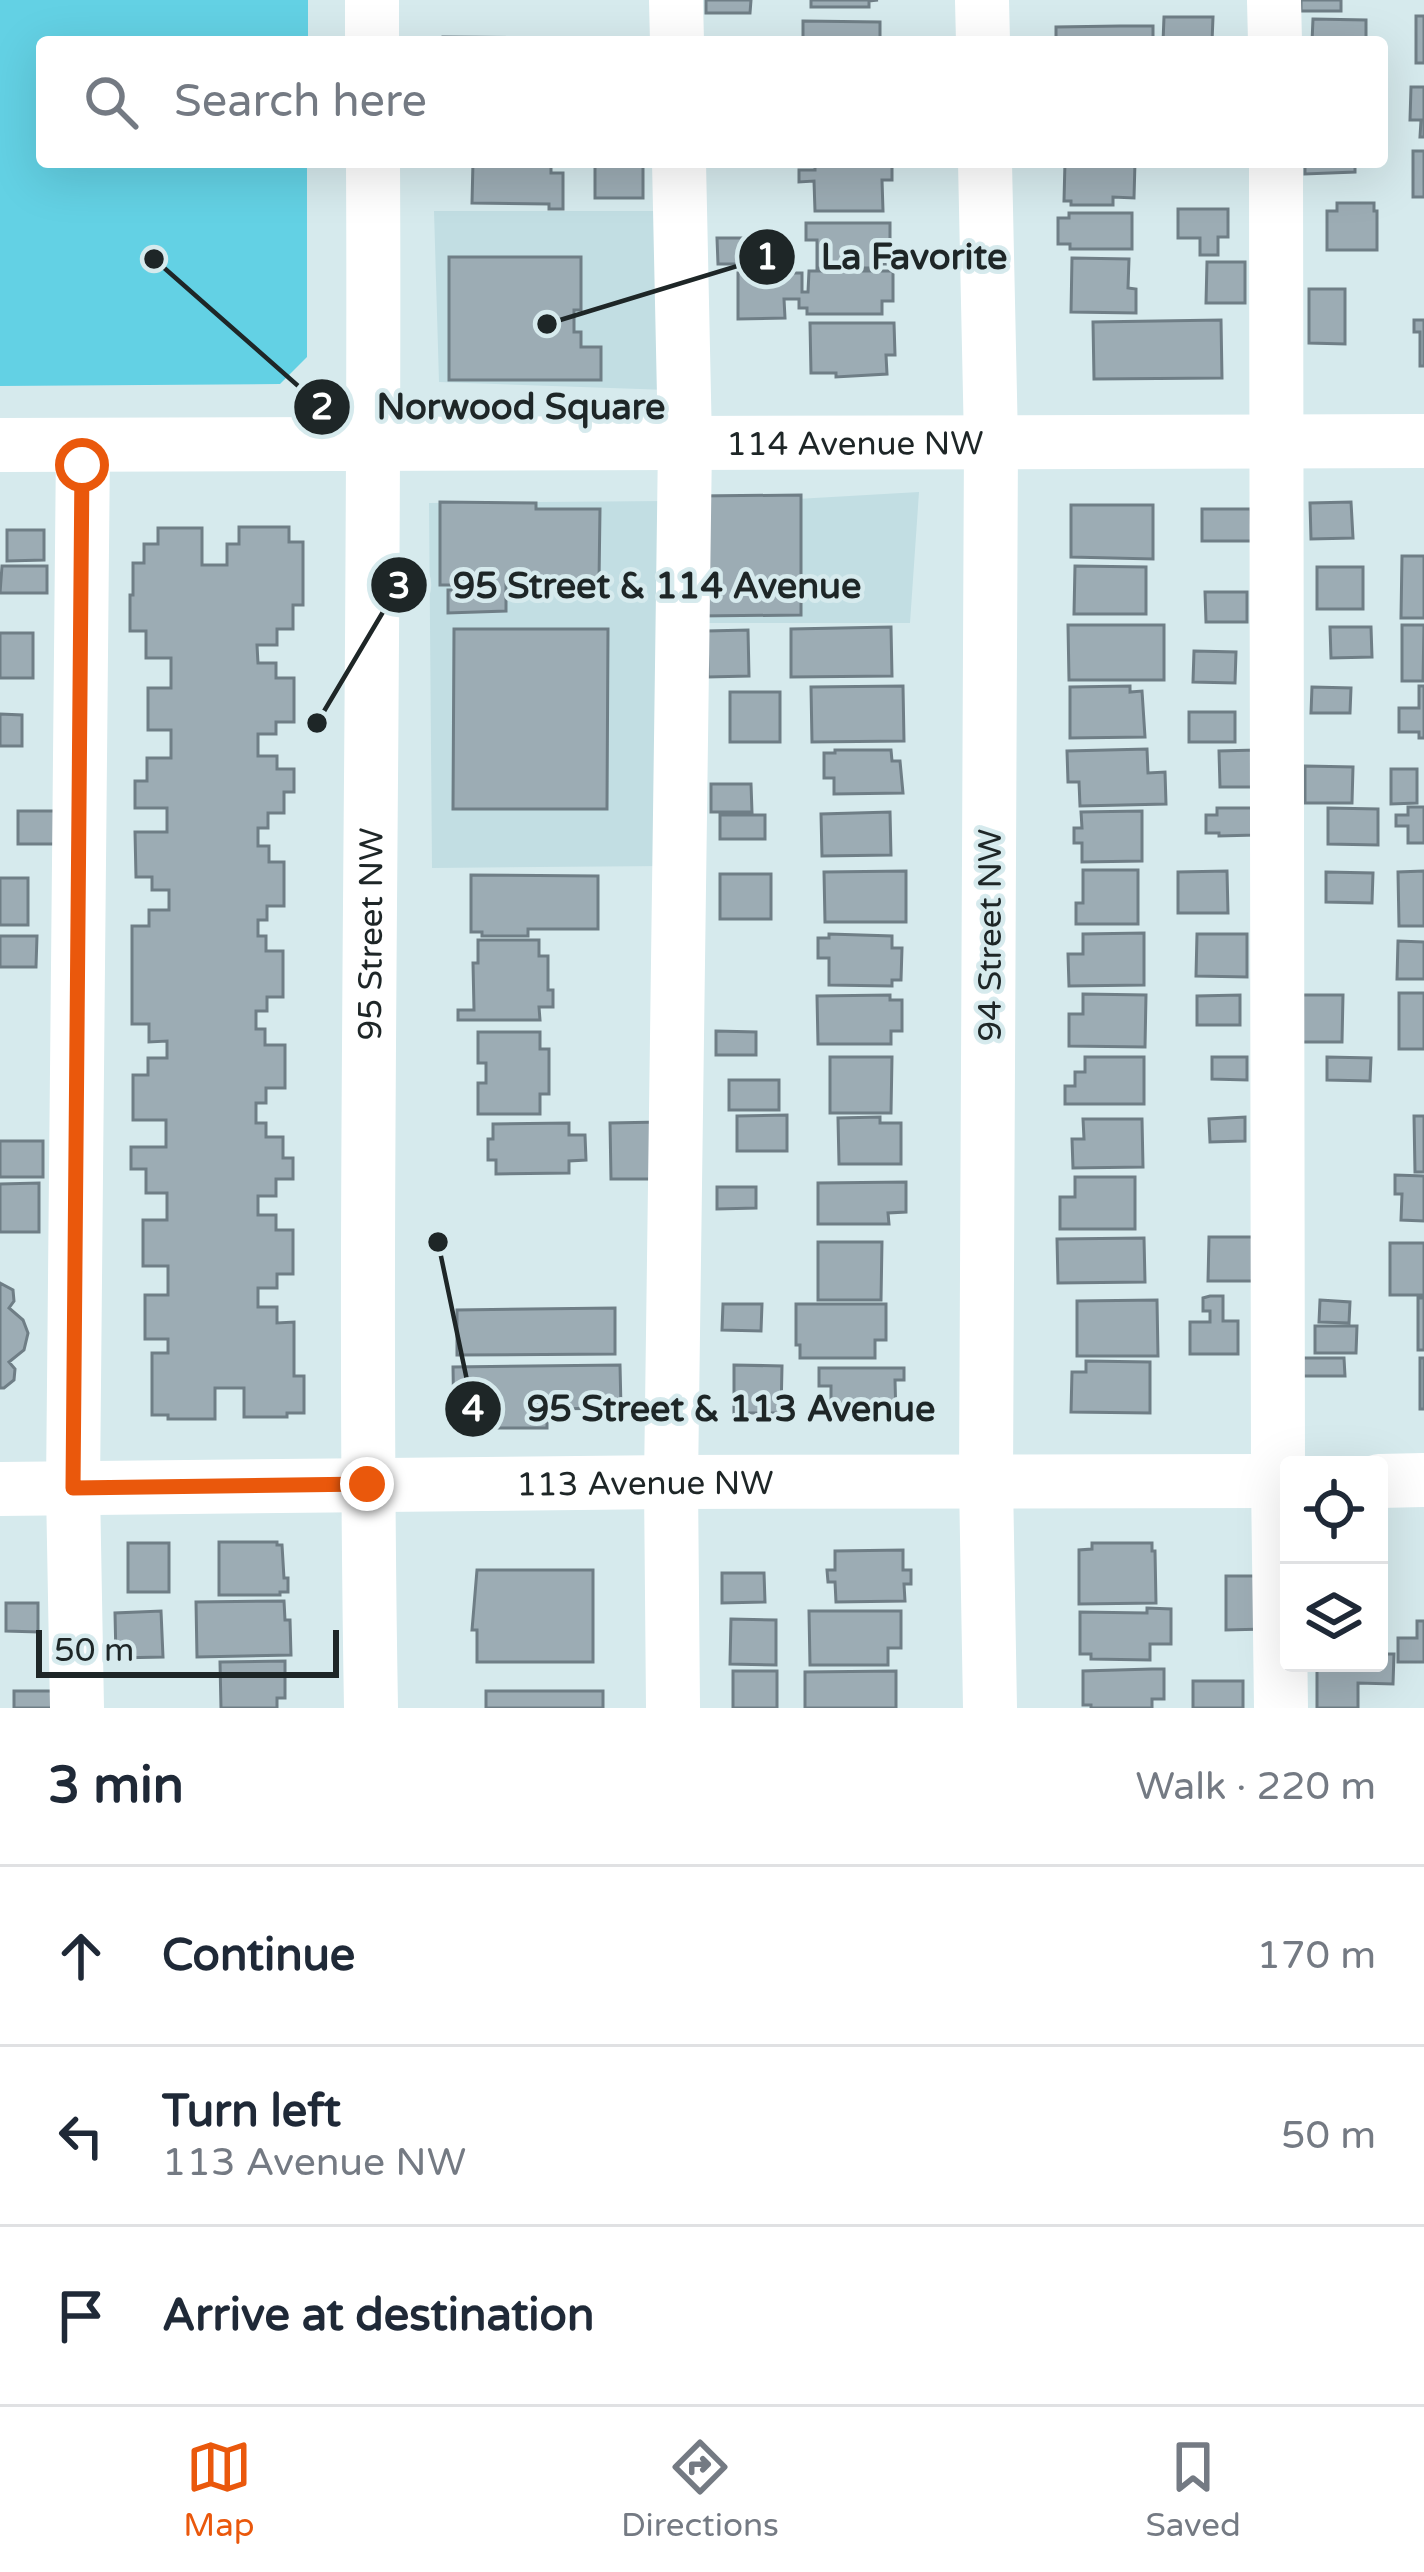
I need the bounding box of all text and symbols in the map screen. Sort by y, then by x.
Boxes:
search box [36,36,1388,168]
icon: search [78,69,144,135]
text: Search here [174,75,427,129]
callout: La Favorite [737,221,1032,293]
text: 1 [756,236,778,279]
text: La Favorite [821,236,1007,279]
callout: Norwood Square [292,371,689,443]
text: 2 [311,386,333,429]
text: Norwood Square [377,386,665,429]
street label: 114 Avenue NW [726,424,984,464]
route start [55,438,109,492]
callout: 95 Street & 114 Avenue [369,549,885,621]
text: 3 [388,565,410,608]
text: 95 Street & 114 Avenue [453,565,861,608]
street label: 95 Street NW [351,827,392,1041]
street label: 94 Street NW [971,829,1010,1041]
callout: 95 Street & 113 Avenue [443,1373,960,1445]
text: 4 [462,1388,485,1431]
text: 95 Street & 113 Avenue [527,1388,935,1431]
map controls [1280,1456,1388,1672]
button: locate [1280,1456,1388,1564]
route end [340,1457,394,1511]
street label: 113 Avenue NW [516,1464,774,1505]
button: layers [1280,1564,1388,1672]
scale bar [36,1624,339,1677]
text: 50 m [54,1631,134,1670]
text: 3 min [48,1755,184,1817]
text: Walk · 220 m [1135,1763,1376,1810]
icon: ahead [48,1923,114,1989]
text: Continue [162,1929,355,1983]
text: 170 m [1257,1932,1376,1979]
text: Turn left [162,2085,341,2139]
icon: left [48,2103,114,2169]
text: 50 m [1281,2112,1376,2159]
text: 113 Avenue NW [162,2139,466,2186]
icon: arrive [48,2283,114,2349]
text: Arrive at destination [162,2289,594,2343]
tab: Map [183,2434,255,2545]
tab: Directions [621,2434,779,2545]
tab: Saved [1145,2434,1241,2545]

